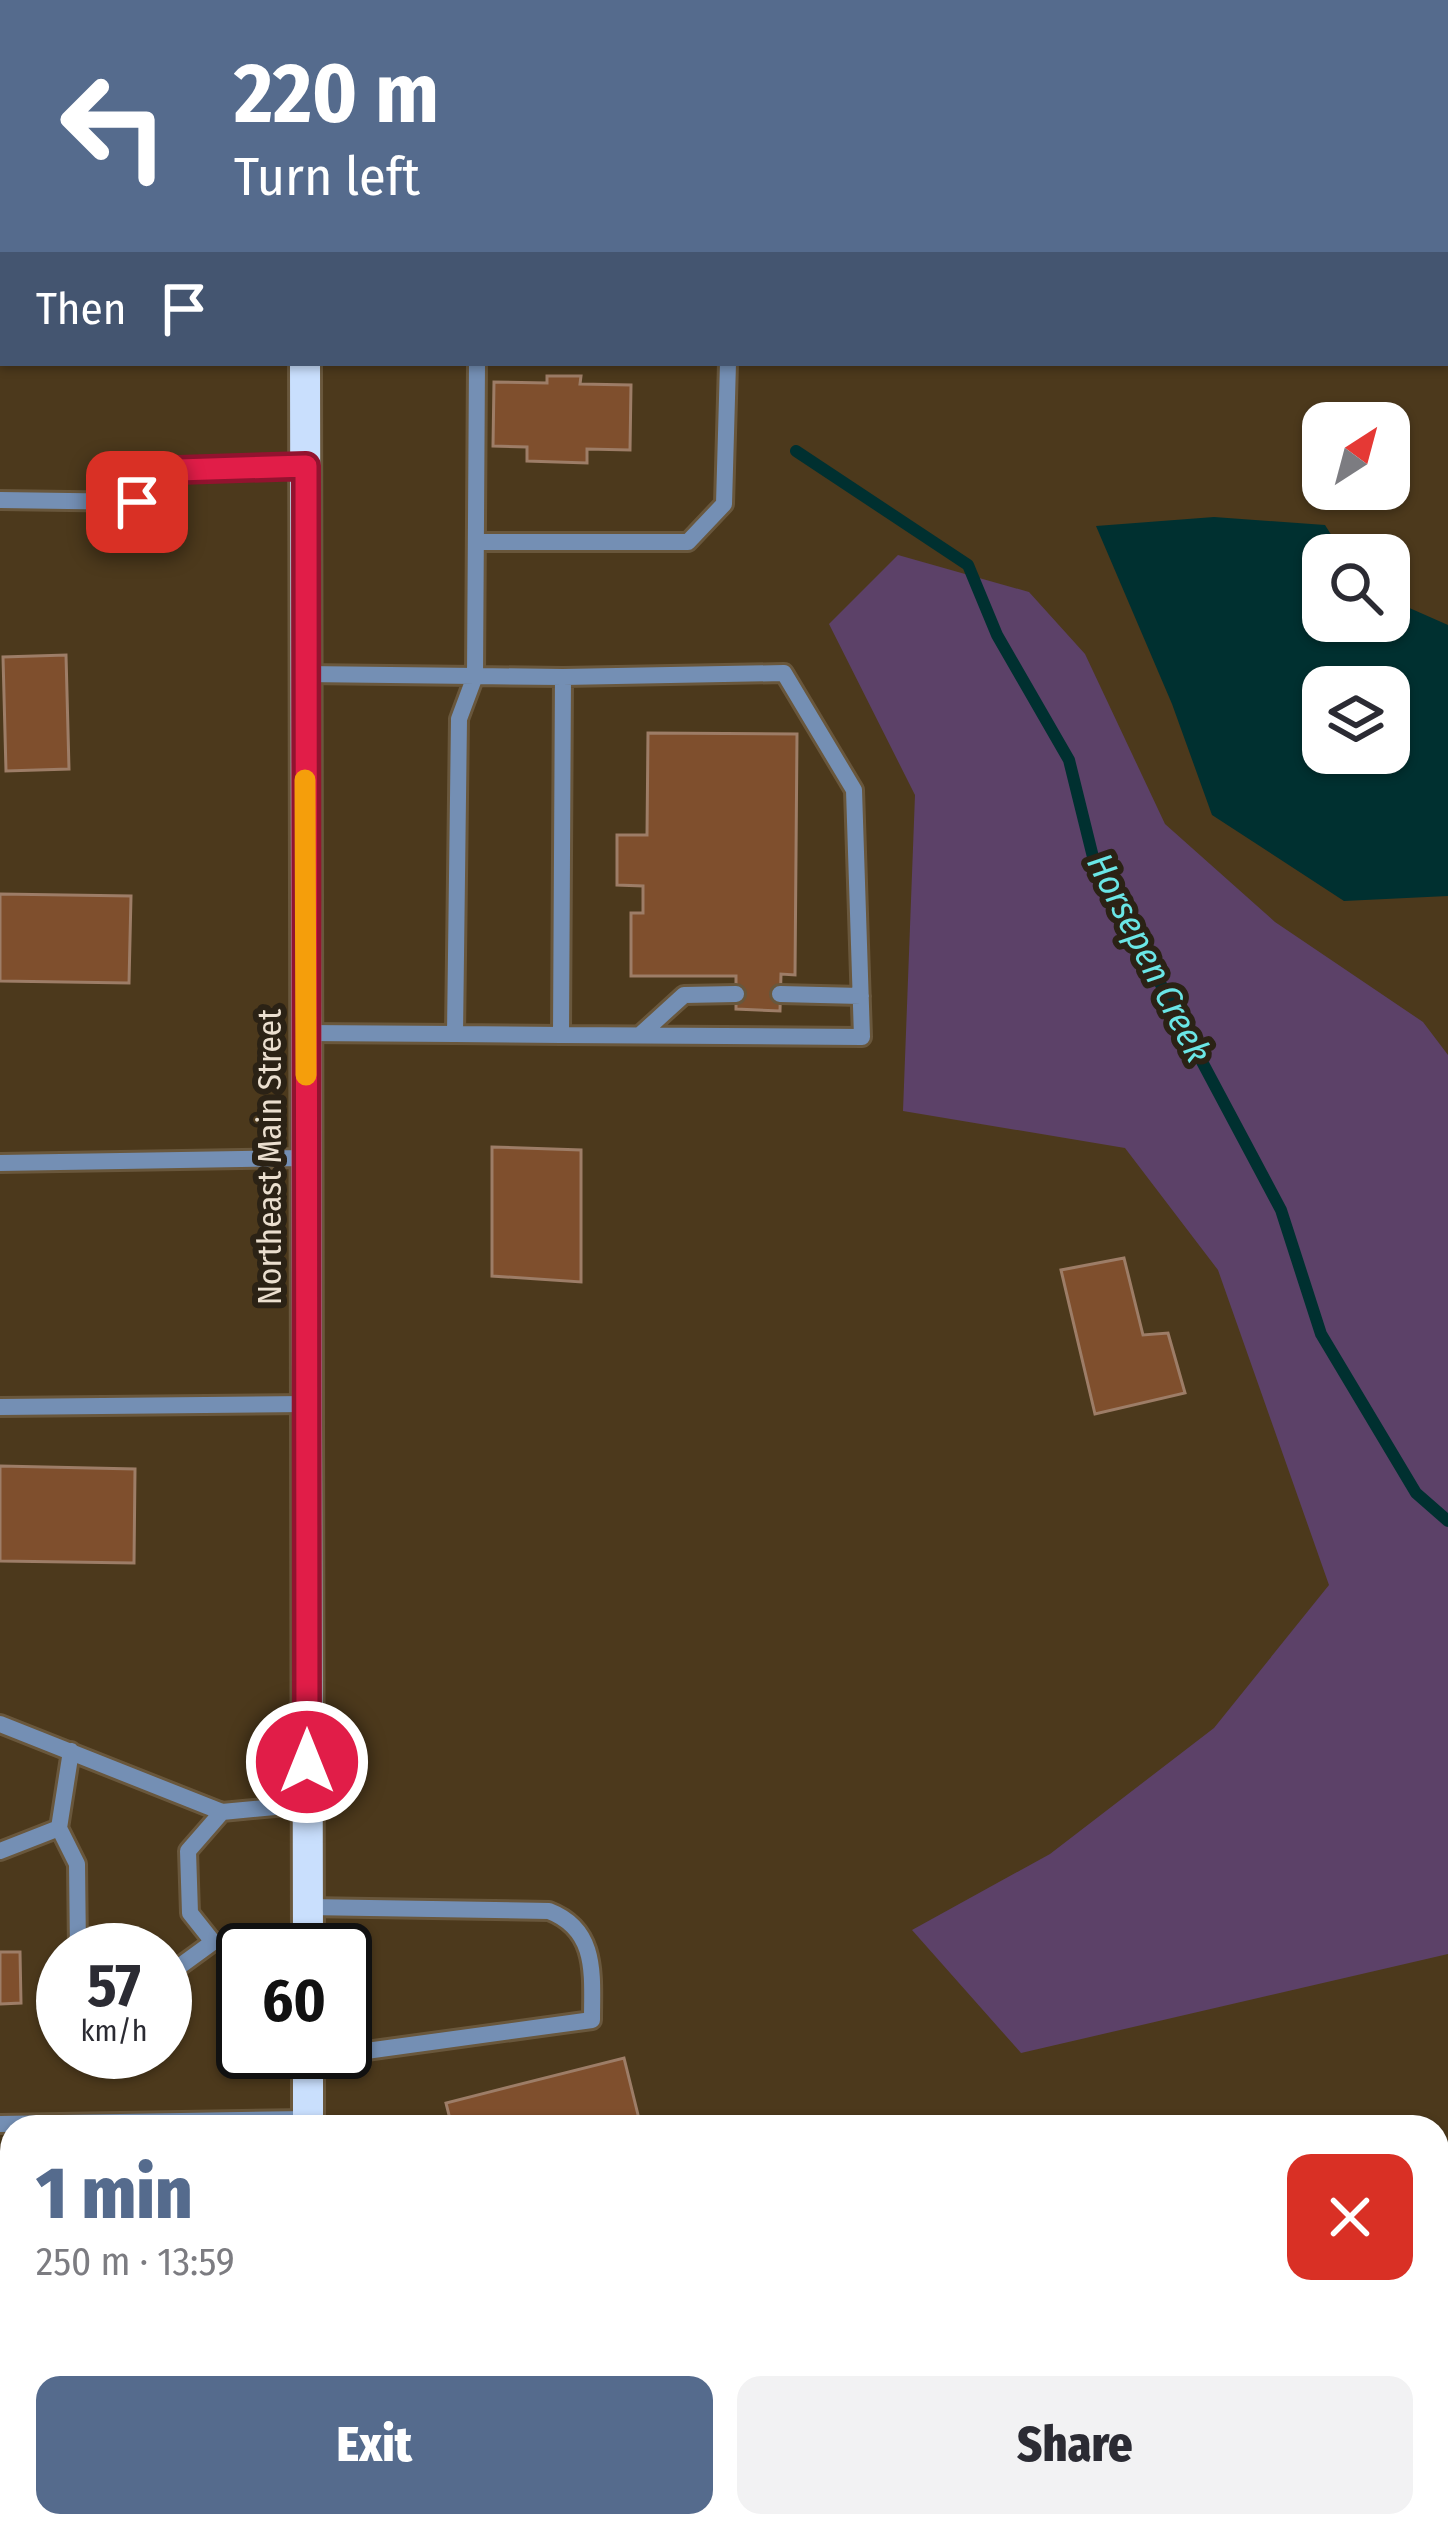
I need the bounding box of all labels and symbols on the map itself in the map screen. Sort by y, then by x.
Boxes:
north arrow [1302,402,1410,510]
pin [86,451,188,553]
water label: Horsepen Creek [1077,846,1221,1070]
street label: Northeast Main Street [250,1009,290,1305]
position arrow [244,1699,370,1825]
speed limit sign: 60 [216,1923,372,2079]

